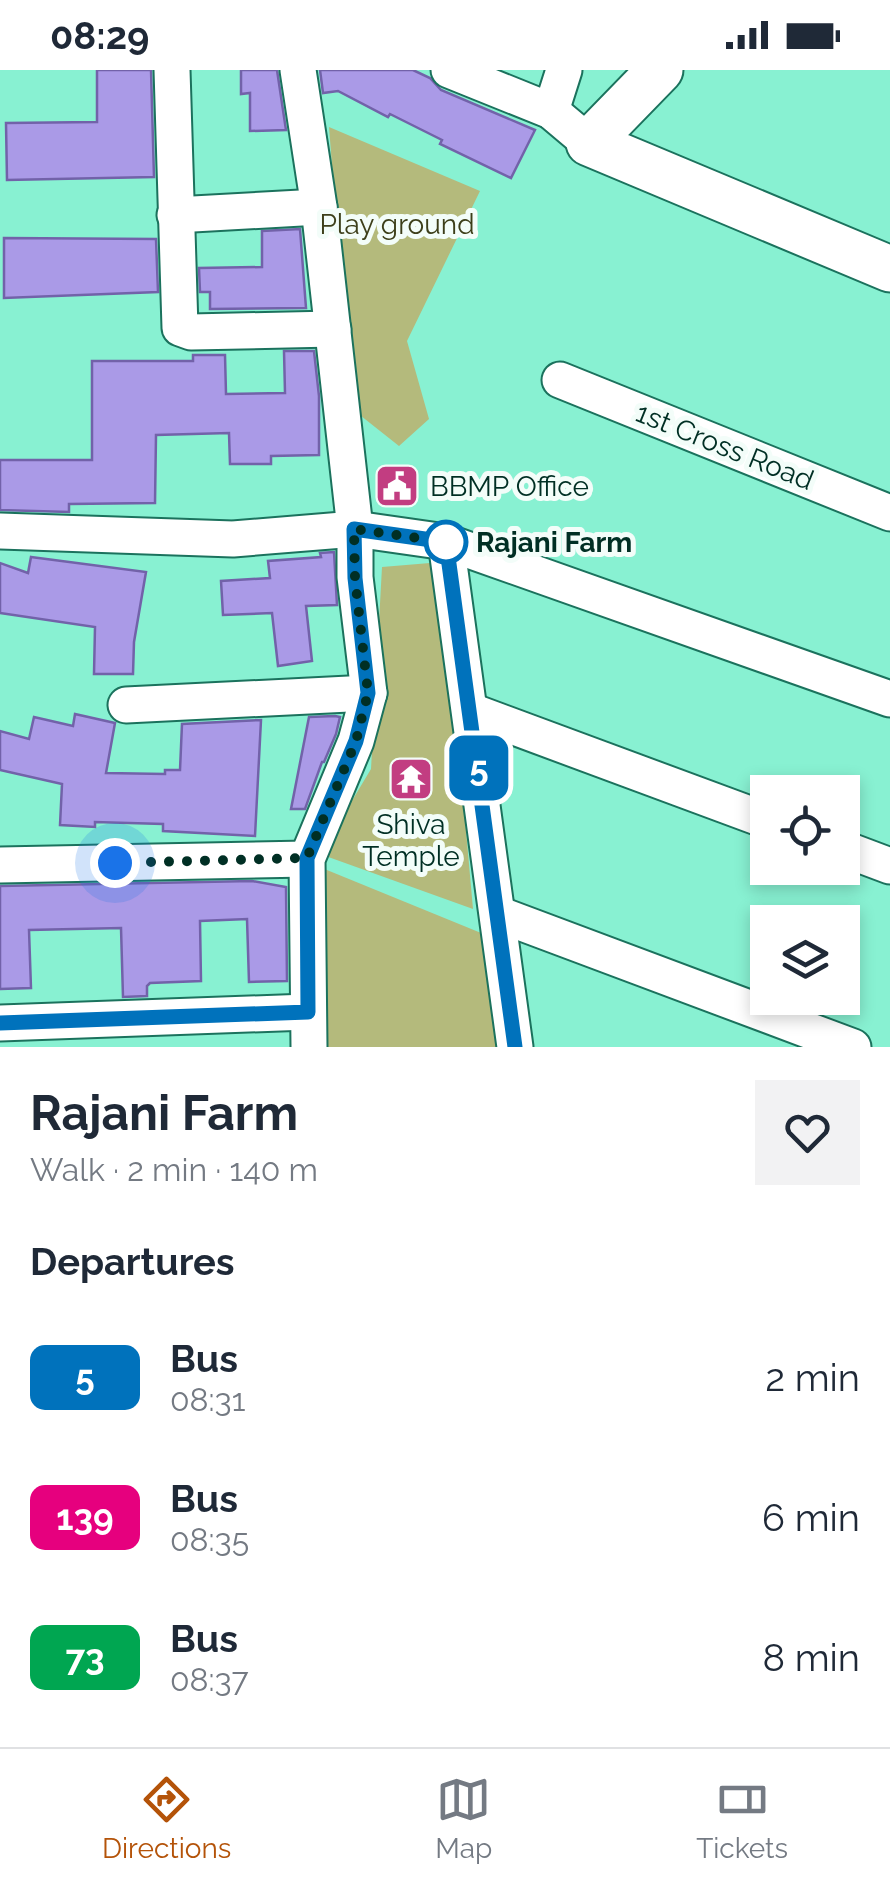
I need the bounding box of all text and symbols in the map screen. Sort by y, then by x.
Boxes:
text: 08:29 [50,13,149,58]
park label: Play ground [319,208,475,241]
street label: 1st Cross Road [631,396,818,497]
public building icon: BBMP Office [374,463,420,509]
place label: BBMP Office [430,470,589,503]
marker: Rajani Farm [425,521,467,563]
place label: Rajani Farm [476,526,632,559]
line badge: 5 [446,736,512,800]
text: 5 [469,748,489,789]
temple icon: Shiva Temple [388,756,434,802]
map controls [750,775,860,1015]
button: locate [750,775,860,885]
place label: Shiva Temple [362,808,460,873]
your location [90,838,140,888]
button: layers [750,905,860,1015]
button: heart [755,1080,860,1185]
text: Rajani Farm [30,1085,298,1141]
text: Walk · 2 min · 140 m [30,1151,318,1188]
text: Departures [30,1239,235,1284]
text: Bus [170,1336,238,1381]
text: 2 min [765,1355,860,1400]
text: 5 [75,1357,95,1398]
text: 08:31 [170,1381,245,1418]
text: Bus [170,1476,238,1521]
text: 6 min [762,1495,860,1540]
text: 139 [56,1497,114,1538]
text: 08:35 [170,1521,249,1558]
text: Bus [170,1616,238,1661]
text: 8 min [762,1635,860,1680]
text: 73 [65,1637,105,1678]
text: 08:37 [170,1661,249,1698]
tab: Directions [102,1772,231,1865]
tab: Map [435,1772,492,1865]
tab: Tickets [696,1772,788,1865]

